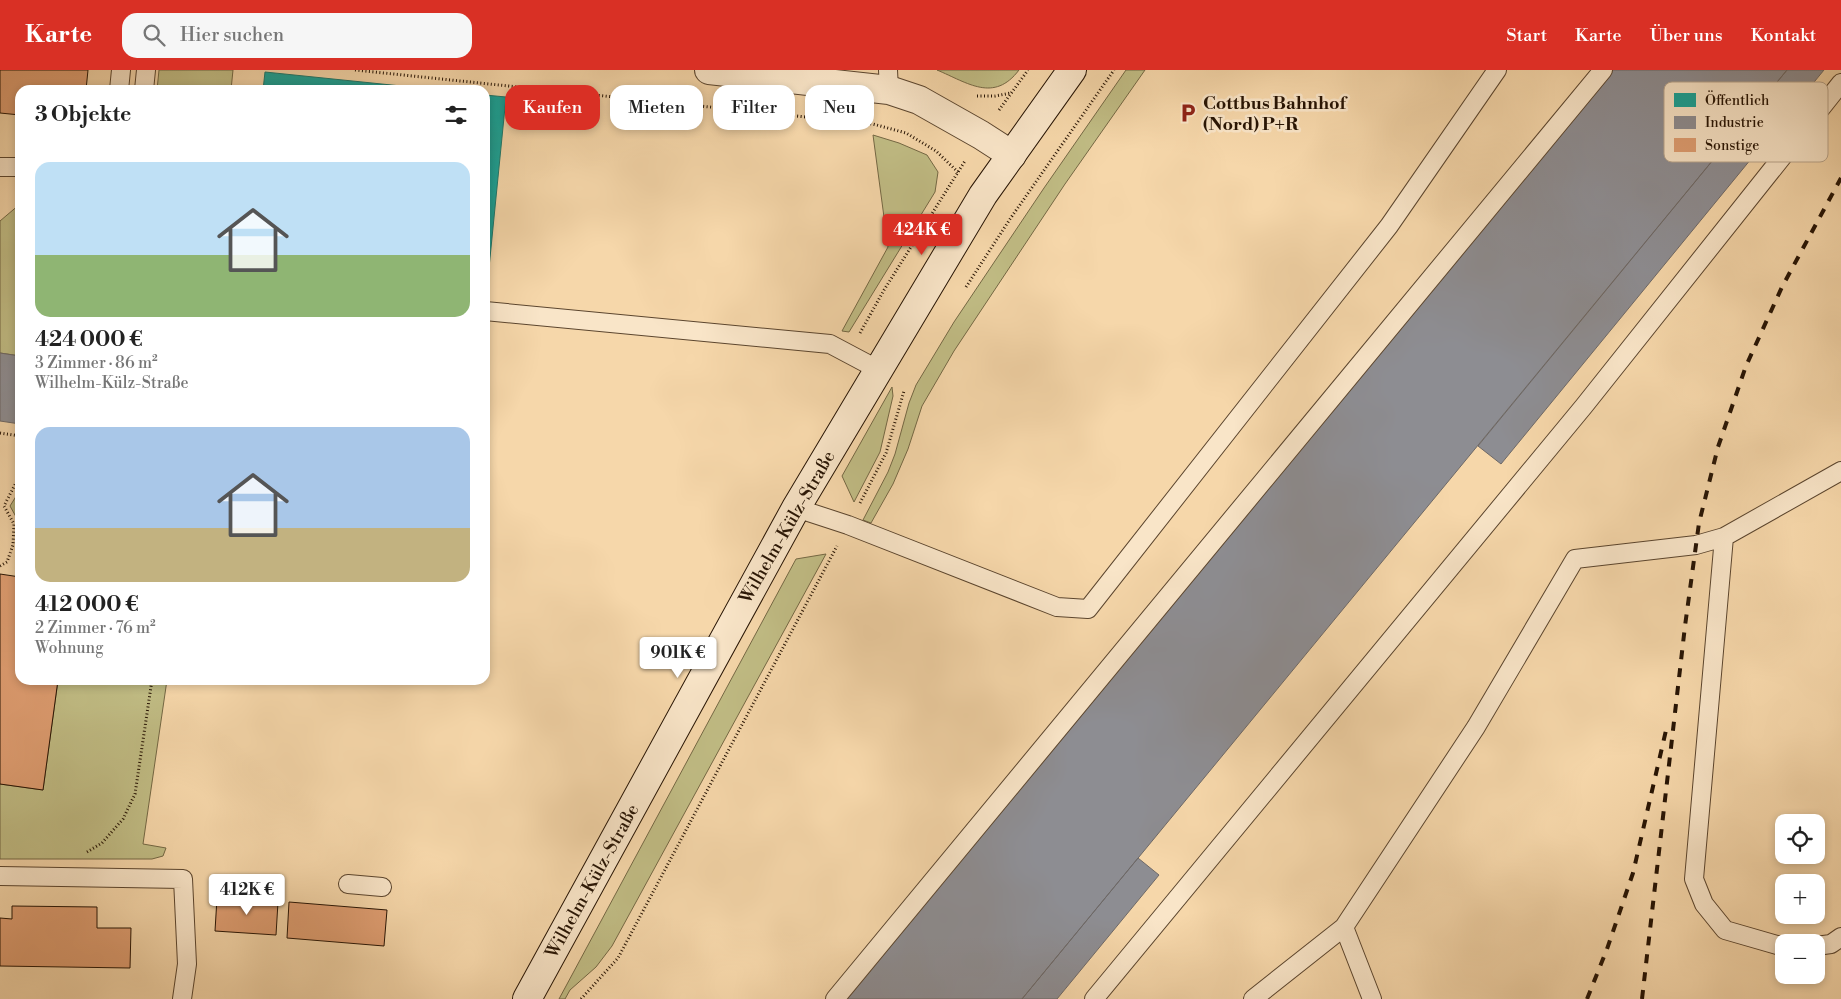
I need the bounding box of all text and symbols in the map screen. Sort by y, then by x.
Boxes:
search box [122,13,472,58]
text: Karte [25,20,92,50]
icon: search [140,21,168,49]
text: Hier suchen [180,23,284,47]
text: Start [1506,24,1547,47]
text: Karte [1575,24,1622,47]
text: Über uns [1650,24,1723,47]
text: Kontakt [1751,24,1816,47]
legend [1664,82,1828,162]
chip: Kaufen [505,85,600,130]
chip: Mieten [610,85,703,130]
chip: Filter [713,85,795,130]
chip: Neu [805,85,874,130]
text: Öffentlich [1705,90,1770,110]
place label: Cottbus Bahnhof (Nord) P+R [1203,92,1348,136]
icon: filters [442,101,470,129]
text: 3 Objekte [35,102,131,128]
parking icon: Cottbus Bahnhof (Nord) P+R [1177,102,1199,124]
text: Industrie [1705,114,1764,132]
text: Sonstige [1705,137,1759,155]
icon: home [208,195,298,285]
pin: 424K € [881,214,963,256]
text: 424K € [893,220,951,240]
text: 424 000 € [35,327,143,353]
text: 3 Zimmer · 86 m² [35,353,158,373]
text: Wilhelm-Külz-Straße [35,373,189,393]
street label: Wilhelm-Külz-Straße [734,447,841,609]
icon: home [208,460,298,550]
text: 412 000 € [35,592,139,618]
text: 2 Zimmer · 76 m² [35,618,156,638]
pin: 901K € [637,636,719,679]
text: Wohnung [35,638,103,658]
text: 901K € [651,643,705,663]
street label: Wilhelm-Külz-Straße [540,800,644,963]
map controls [1775,814,1825,984]
button: locate [1775,814,1825,864]
pin: 412K € [206,874,288,916]
button: + [1775,874,1825,924]
text: 412K € [220,880,274,900]
button: − [1775,934,1825,984]

